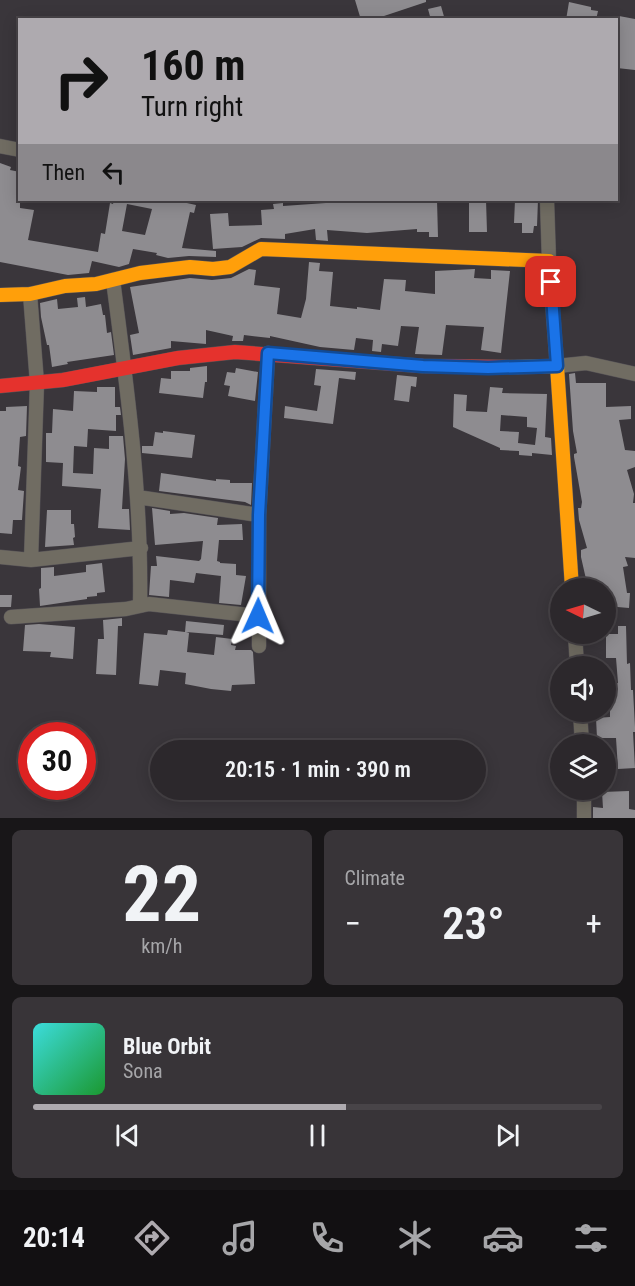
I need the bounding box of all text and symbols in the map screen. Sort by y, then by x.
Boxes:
text: 160 m [141,41,246,90]
icon: right [42,42,120,120]
text: Turn right [141,91,243,123]
icon: left [97,156,130,189]
text: Then [42,160,85,185]
pin [525,256,576,307]
icon: arrive [534,265,567,298]
north arrow [550,578,616,644]
map controls [550,578,616,800]
position arrow [226,584,290,648]
button: sound [550,656,616,722]
speed limit sign: 30 [18,722,96,800]
button: layers [550,734,616,800]
text: 20:15 · 1 min · 390 m [225,757,411,782]
text: 22 [122,849,201,940]
text: Climate [345,866,405,890]
text: 23° [442,897,505,950]
text: − [345,904,361,943]
text: + [586,904,602,943]
text: km/h [141,934,182,958]
text: Blue Orbit [123,1034,211,1059]
text: Sona [123,1059,163,1083]
icon: previous [111,1119,144,1152]
icon: pause [301,1119,334,1152]
icon: next [491,1119,524,1152]
icon: directions [131,1217,173,1259]
icon: music [219,1217,261,1259]
icon: phone [306,1217,348,1259]
icon: climate [394,1217,436,1259]
icon: car [482,1217,524,1259]
icon: filters [570,1217,612,1259]
text: 20:14 [23,1222,85,1254]

